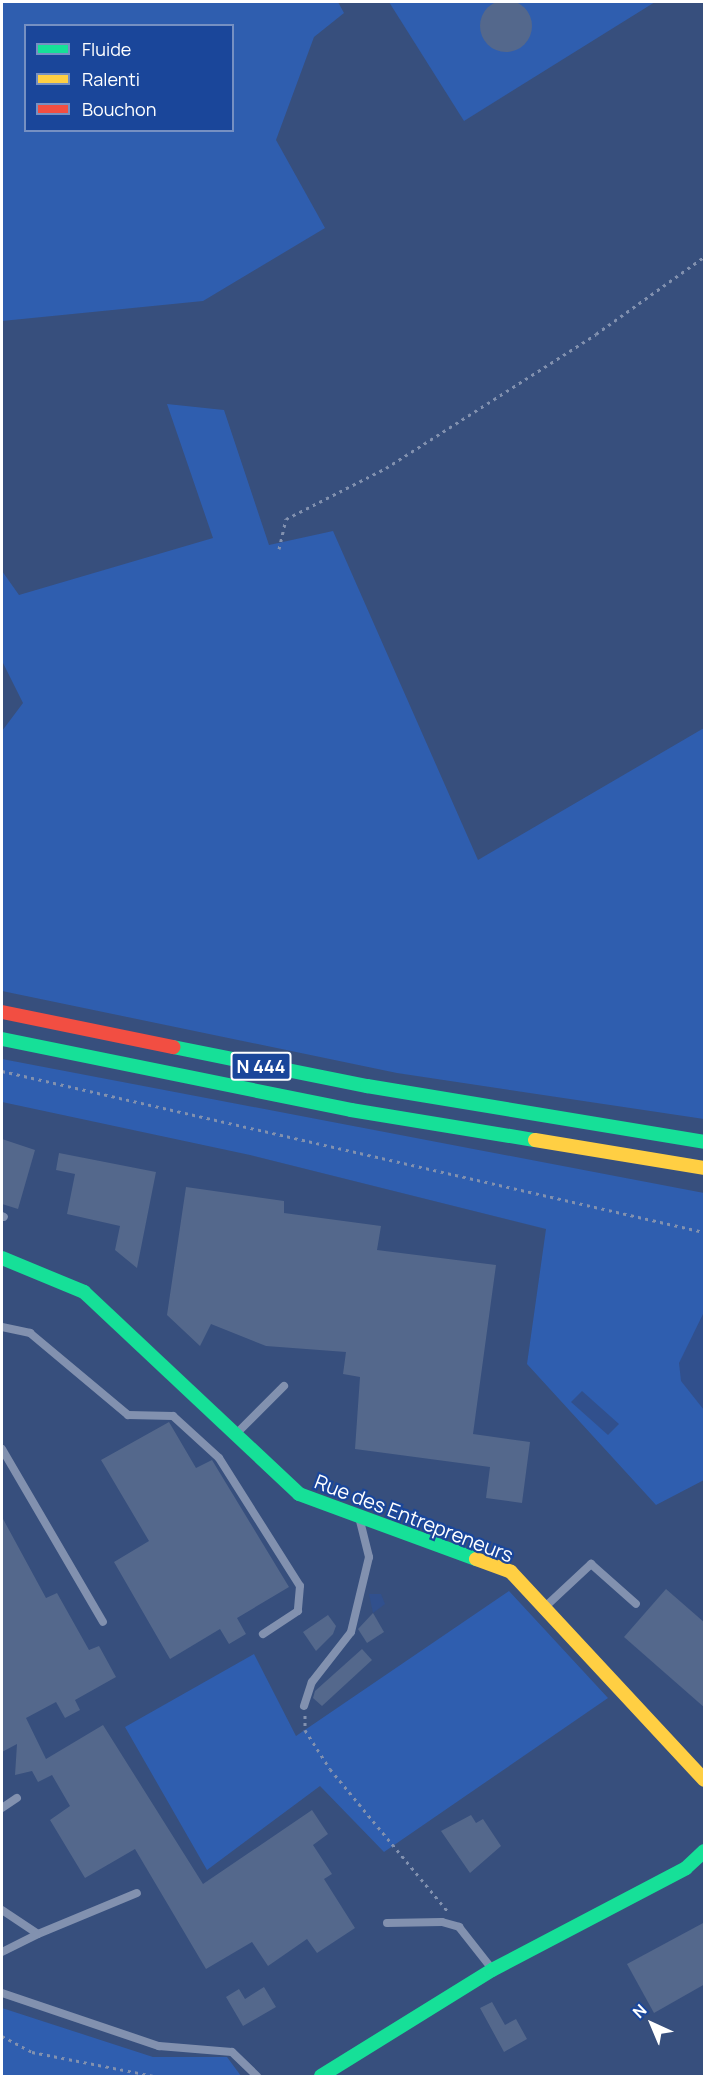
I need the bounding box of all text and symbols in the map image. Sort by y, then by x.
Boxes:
legend [24,24,234,132]
text: Fluide [82,37,131,61]
text: Ralenti [82,67,140,91]
text: Bouchon [82,97,156,121]
road number: N 444 [230,1051,292,1081]
street label: Rue des Entrepreneurs [311,1469,517,1567]
north arrow [622,1994,682,2054]
text: N [628,1999,651,2023]

